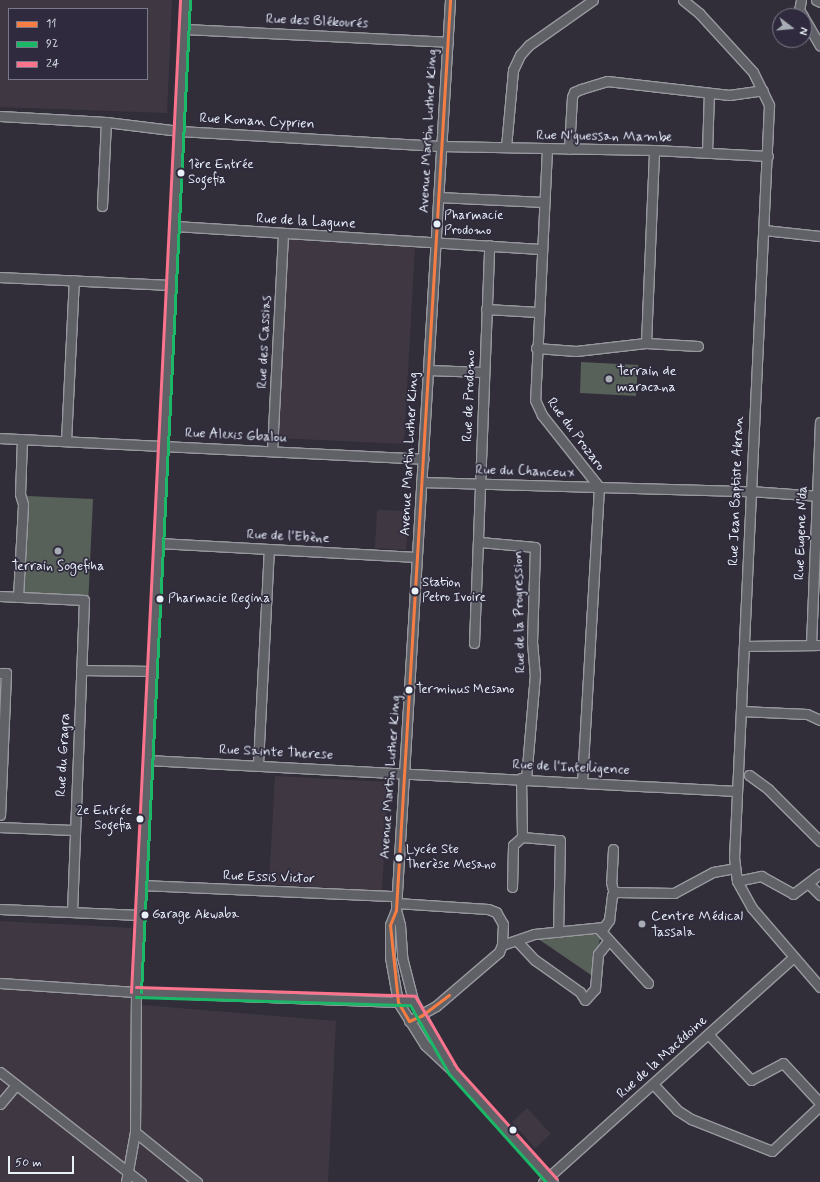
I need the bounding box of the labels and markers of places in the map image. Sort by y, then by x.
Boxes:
place label: 1ère Entrée Sogefia [188,158,252,189]
marker: 1ère Entrée Sogefia [176,168,186,178]
place label: Pharmacie Prodomo [444,209,503,240]
marker: Pharmacie Prodomo [432,219,442,229]
place label: Terrain de maracana [617,363,676,396]
marker: Terrain de maracana [604,374,614,384]
marker: Terrain Sogefiha [53,546,63,556]
place label: Terrain Sogefiha [12,558,104,574]
place label: Station Petro Ivoire [422,576,486,607]
marker: Station Petro Ivoire [410,586,420,596]
place label: Pharmacie Regina [168,591,272,607]
marker: Pharmacie Regina [155,594,165,604]
place label: Terminus Mesano [416,682,518,698]
marker: Terminus Mesano [404,685,414,695]
place label: 2e Entrée Sogefia [78,804,132,835]
marker: 2e Entrée Sogefia [135,814,145,824]
place label: Lycée Ste Therèse Mesano [406,843,498,874]
marker: Lycée Ste Therèse Mesano [394,853,404,863]
place label: Garage Akwaba [152,907,239,923]
place label: Centre Médical Tassala [651,908,742,940]
marker: Garage Akwaba [140,910,150,920]
marker: Centre Médical Tassala [636,918,648,930]
unlabelled marker [508,1125,518,1135]

